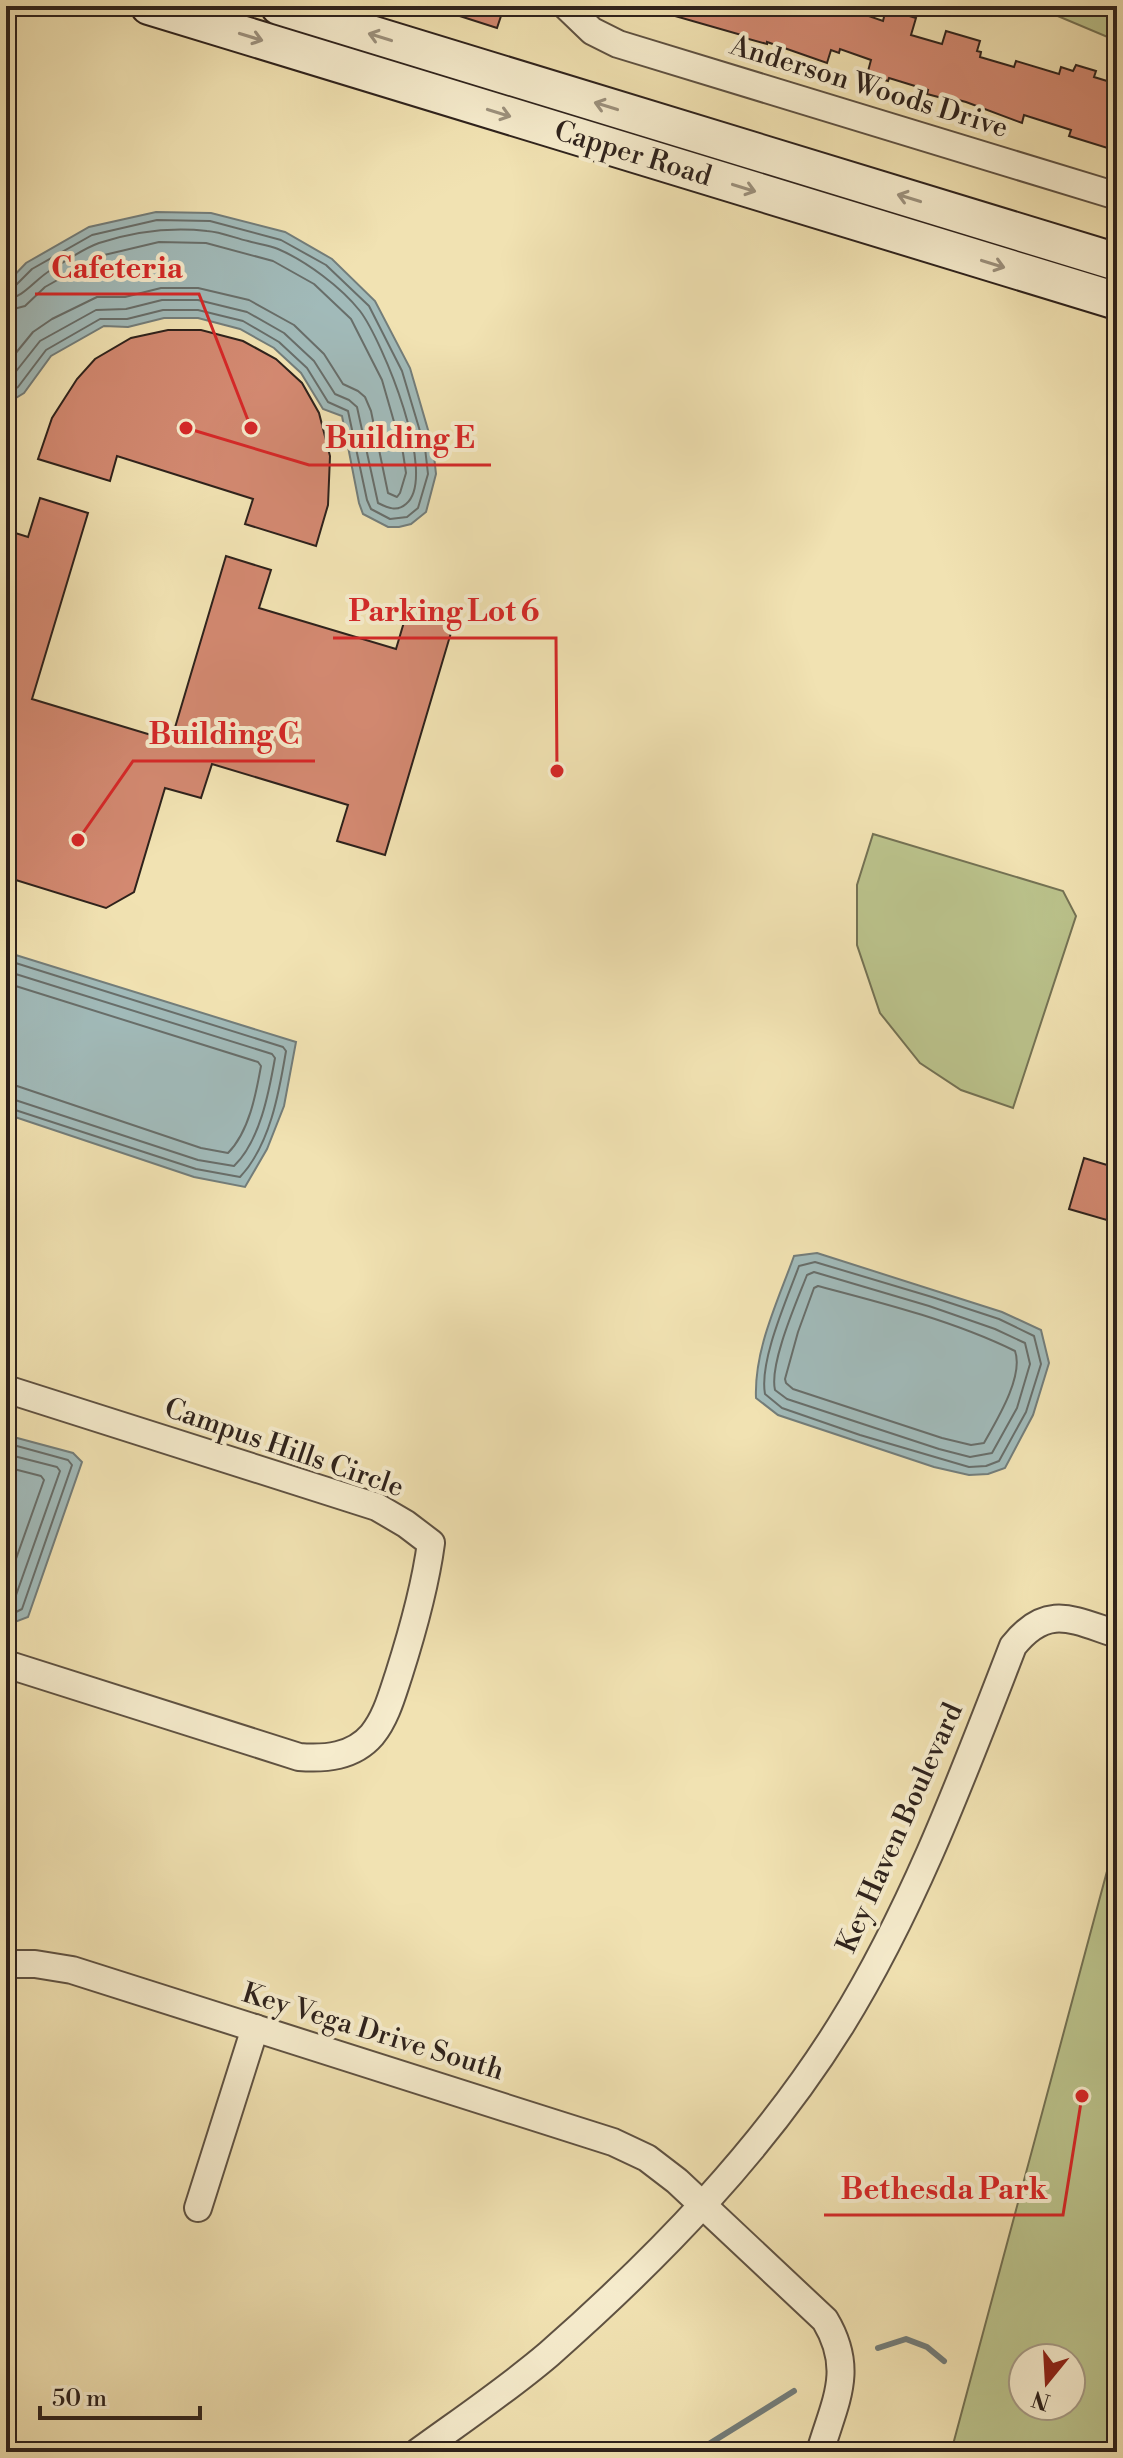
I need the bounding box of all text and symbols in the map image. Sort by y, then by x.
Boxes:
street label: Anderson Woods Drive [725,28,1012,146]
one-way arrow [367,29,393,44]
one-way arrow [237,30,263,45]
one-way arrow [594,98,620,113]
one-way arrow [486,106,512,121]
street label: Capper Road [550,113,716,195]
one-way arrow [731,182,756,196]
one-way arrow [896,190,922,205]
callout: Cafeteria [35,240,199,294]
text: Cafeteria [51,250,184,288]
one-way arrow [979,257,1005,272]
callout: Building E [309,411,491,465]
text: Building E [325,420,475,458]
callout: Parking Lot 6 [333,584,556,638]
text: Parking Lot 6 [349,593,540,631]
callout: Building C [133,707,315,761]
text: Building C [149,716,299,754]
street label: Campus Hills Circle [160,1391,408,1505]
street label: Key Haven Boulevard [829,1698,971,1958]
street label: Key Vega Drive South [238,1976,508,2089]
callout: Bethesda Park [824,2161,1063,2215]
text: Bethesda Park [841,2171,1048,2209]
north arrow [1007,2342,1087,2422]
scale bar [40,2370,200,2420]
text: 50 m [52,2384,107,2414]
text: N [1028,2384,1054,2415]

